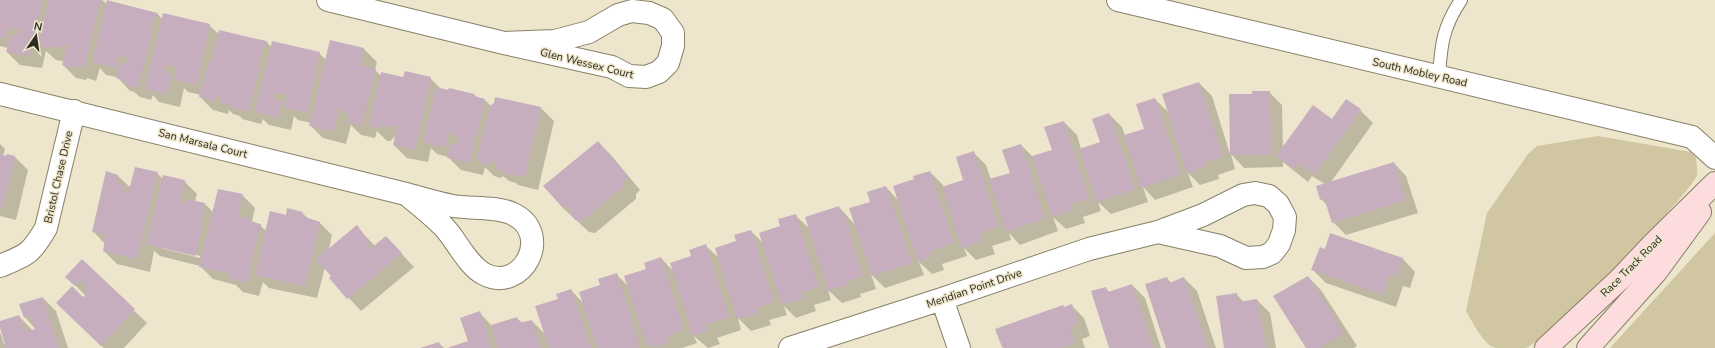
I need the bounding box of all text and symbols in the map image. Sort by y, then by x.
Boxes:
north arrow [16,16,56,56]
text: N [32,19,44,35]
street label: Glen Wessex Court [539,45,635,82]
street label: South Mobley Road [1371,54,1469,91]
street label: San Marsala Court [157,125,249,162]
street label: Bristol Chase Drive [41,129,76,225]
street label: Race Track Road [1597,232,1665,300]
street label: Meridian Point Drive [924,265,1024,312]

